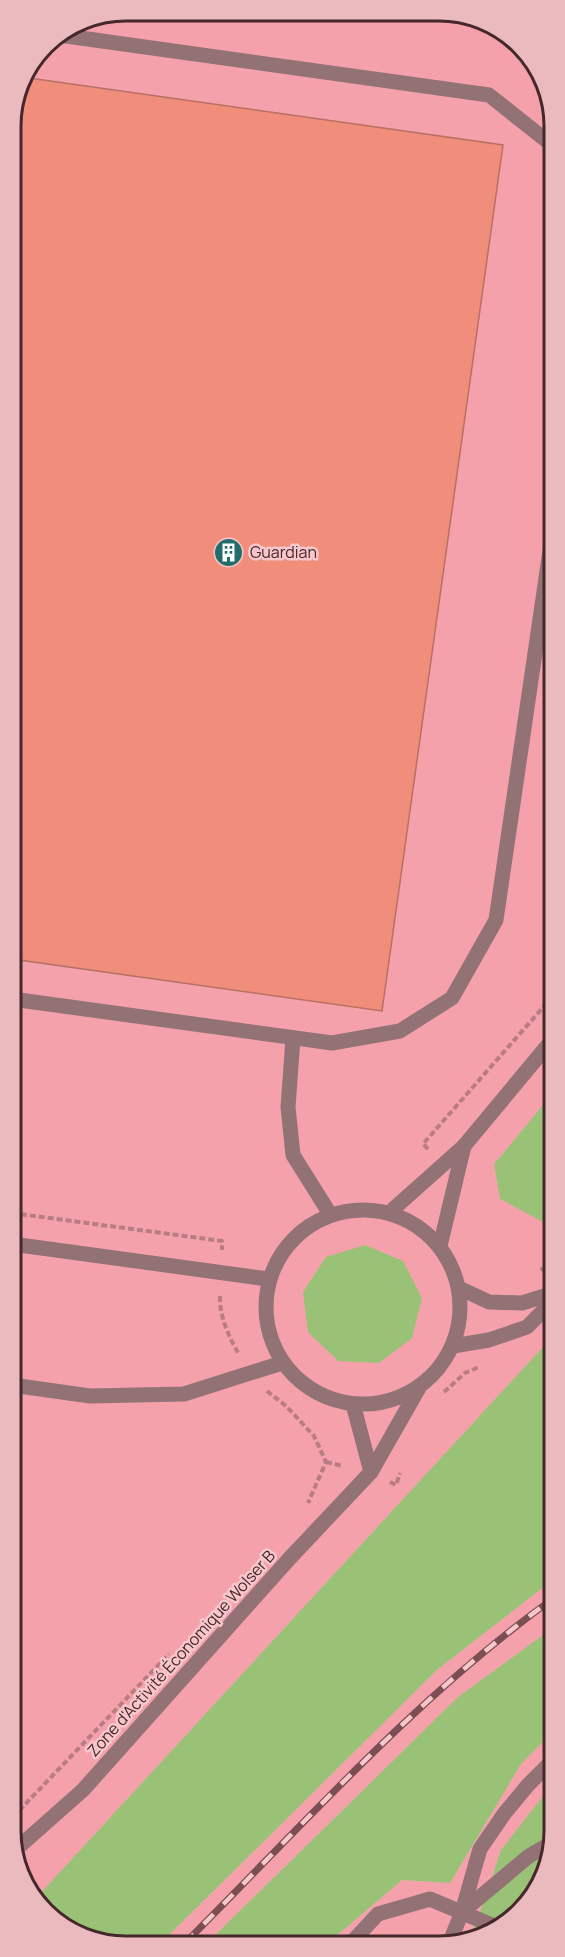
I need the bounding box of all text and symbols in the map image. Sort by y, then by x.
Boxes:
building icon: Guardian [213,536,245,568]
place label: Guardian [250,541,317,563]
street label: Zone d'Activité Économique Wolser B [82,1545,280,1761]

